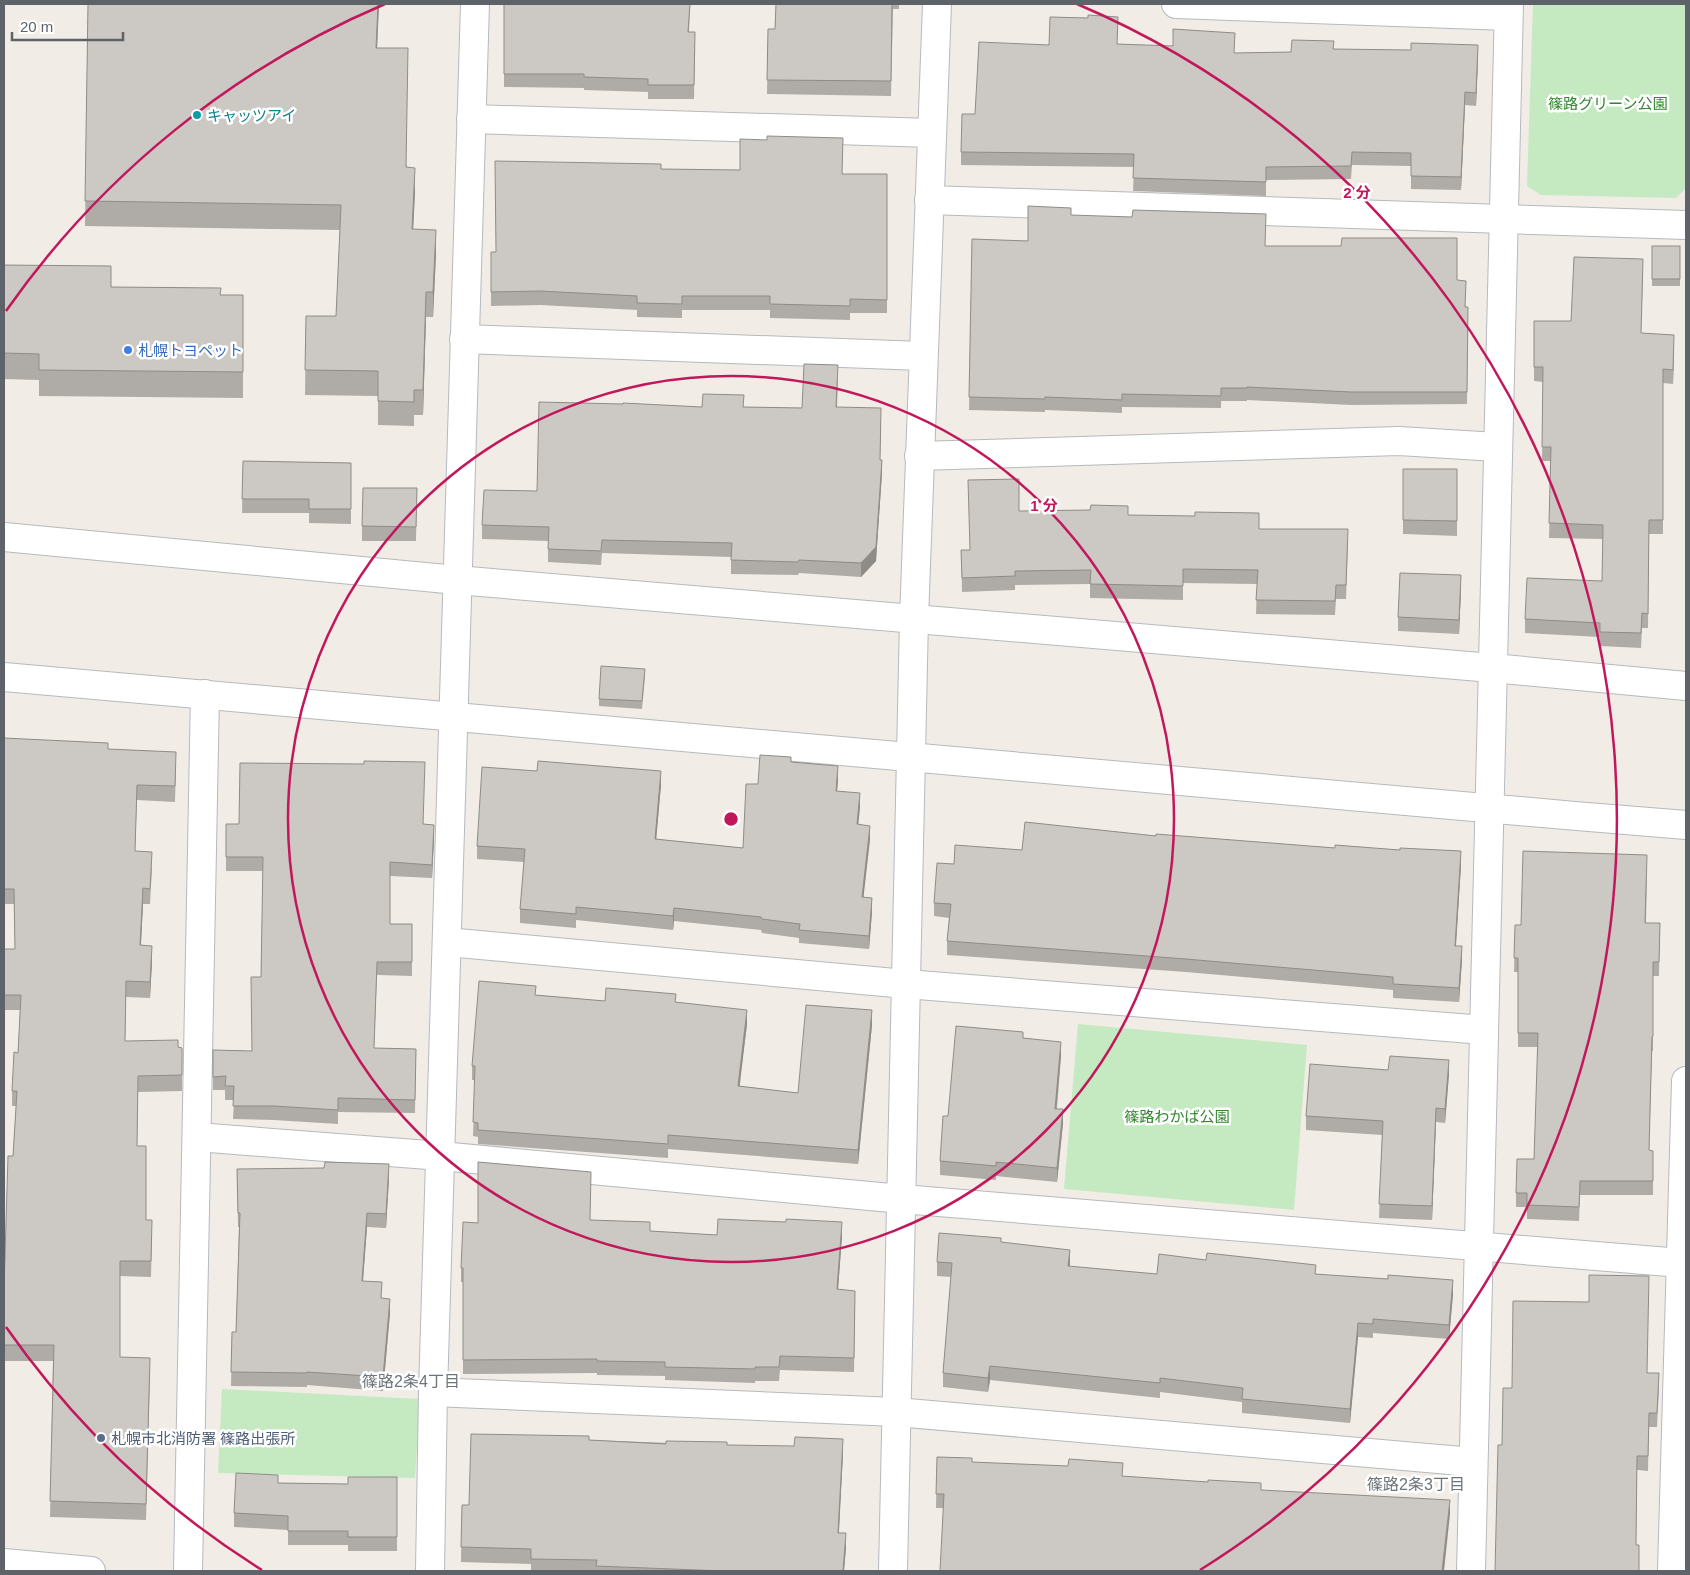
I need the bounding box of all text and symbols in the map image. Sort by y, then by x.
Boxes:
scale bar [12,10,124,42]
text: 20 m [20,18,53,35]
park label: 篠路グリーン公園 [1548,95,1668,112]
place label: キャッツアイ [207,107,296,124]
marker: キャッツアイ [191,109,203,121]
text: 2 分 [1343,184,1371,201]
place label: 札幌トヨペット [138,342,243,359]
marker: 札幌トヨペット [122,344,134,356]
text: 1 分 [1030,497,1058,514]
centre of rings [722,810,740,828]
park label: 篠路わかば公園 [1124,1108,1230,1125]
district label: 篠路2条4丁目 [362,1373,460,1390]
place label: 札幌市北消防署 篠路出張所 [111,1430,295,1447]
marker: 札幌市北消防署 篠路出張所 [95,1432,107,1444]
district label: 篠路2条3丁目 [1367,1476,1465,1493]

